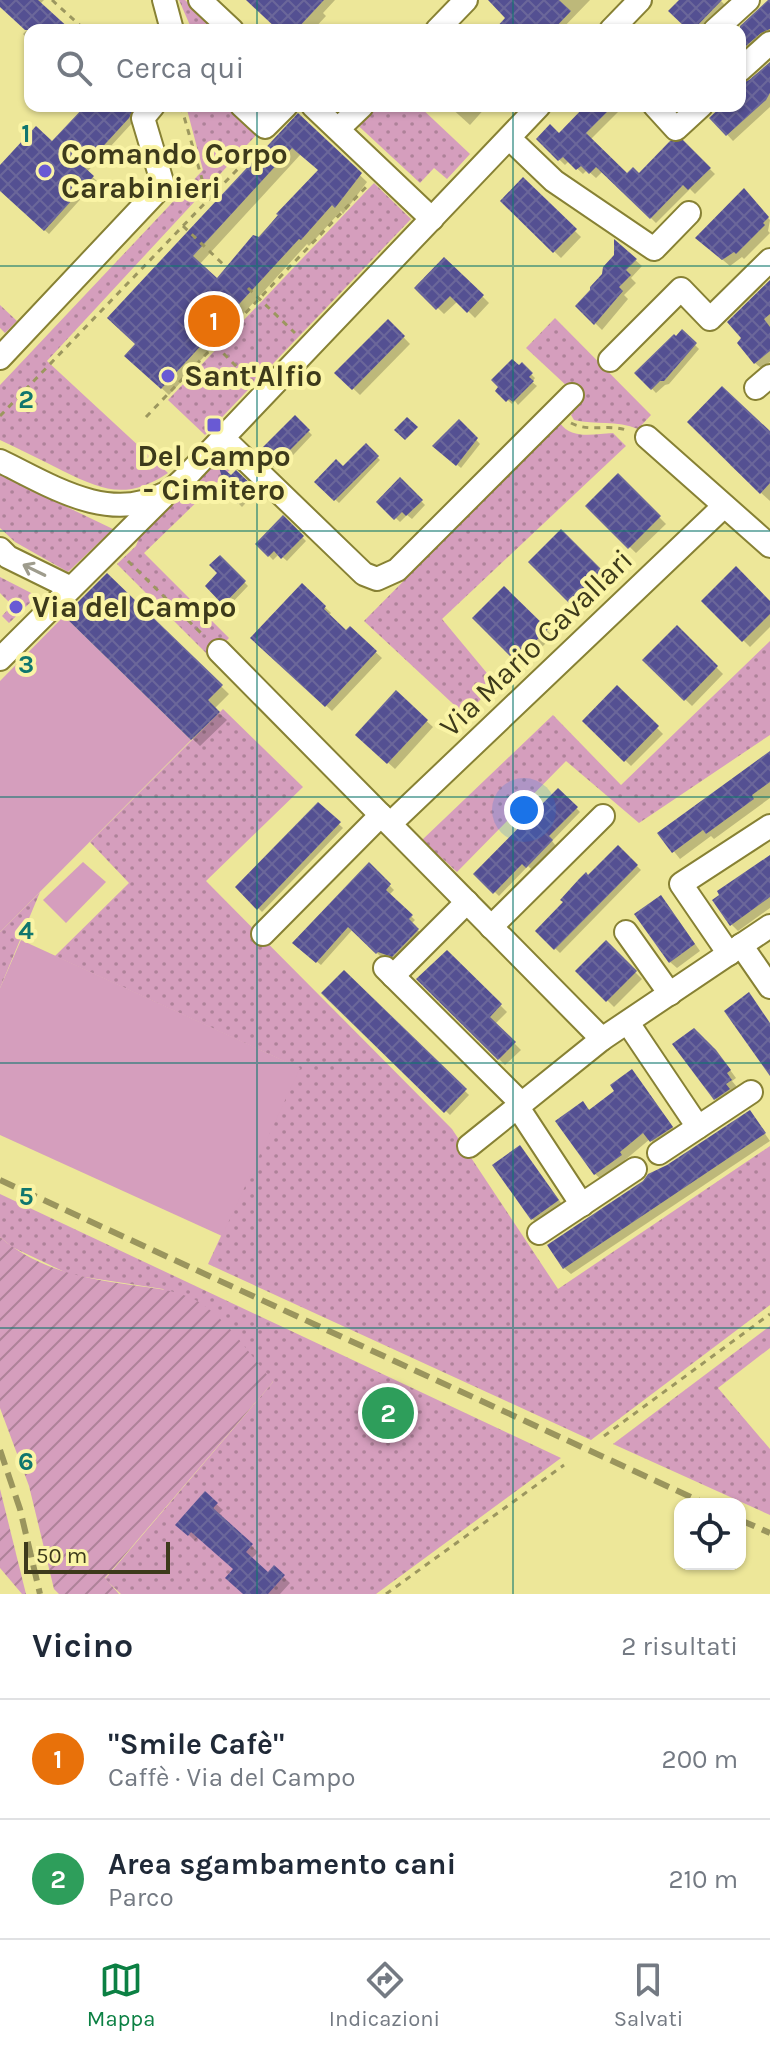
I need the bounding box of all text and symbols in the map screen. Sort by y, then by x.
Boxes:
search box [24,24,746,112]
icon: search [52,46,96,90]
text: Cerca qui [116,50,244,86]
text: 1 [21,118,31,149]
place label: Comando Corpo Carabinieri [61,136,288,206]
marker: Comando Corpo Carabinieri [36,162,54,180]
pin: 1 [188,291,240,351]
place label: Sant'Alfio [184,358,322,394]
marker: Sant'Alfio [159,367,177,385]
text: 2 [18,384,34,415]
marker: Del Campo - Cimitero [205,416,223,434]
place label: Del Campo - Cimitero [137,438,291,508]
street label: Via Mario Cavallari [432,542,640,744]
one-way arrow [23,562,47,577]
place label: Via del Campo [32,589,236,625]
marker: Via del Campo [7,598,25,616]
text: 3 [18,649,34,680]
your location [504,790,544,830]
text: 4 [18,915,34,946]
text: 5 [18,1181,34,1212]
pin: 2 [362,1383,414,1443]
text: 6 [18,1446,34,1477]
map controls [674,1498,746,1570]
button: locate [674,1498,746,1570]
scale bar [24,1538,170,1574]
text: 50 m [36,1543,87,1569]
text: Vicino [32,1626,133,1666]
text: 2 risultati [621,1631,738,1662]
text: "Smile Cafè" [108,1726,285,1762]
text: 1 [53,1744,63,1775]
text: 200 m [662,1744,738,1775]
text: Caffè · Via del Campo [108,1762,355,1793]
text: Area sgambamento cani [108,1846,456,1882]
text: 2 [50,1864,66,1895]
text: 210 m [668,1864,738,1895]
text: Parco [108,1882,174,1913]
tab: Mappa [87,1958,155,2032]
tab: Indicazioni [329,1958,440,2032]
tab: Salvati [614,1958,683,2032]

